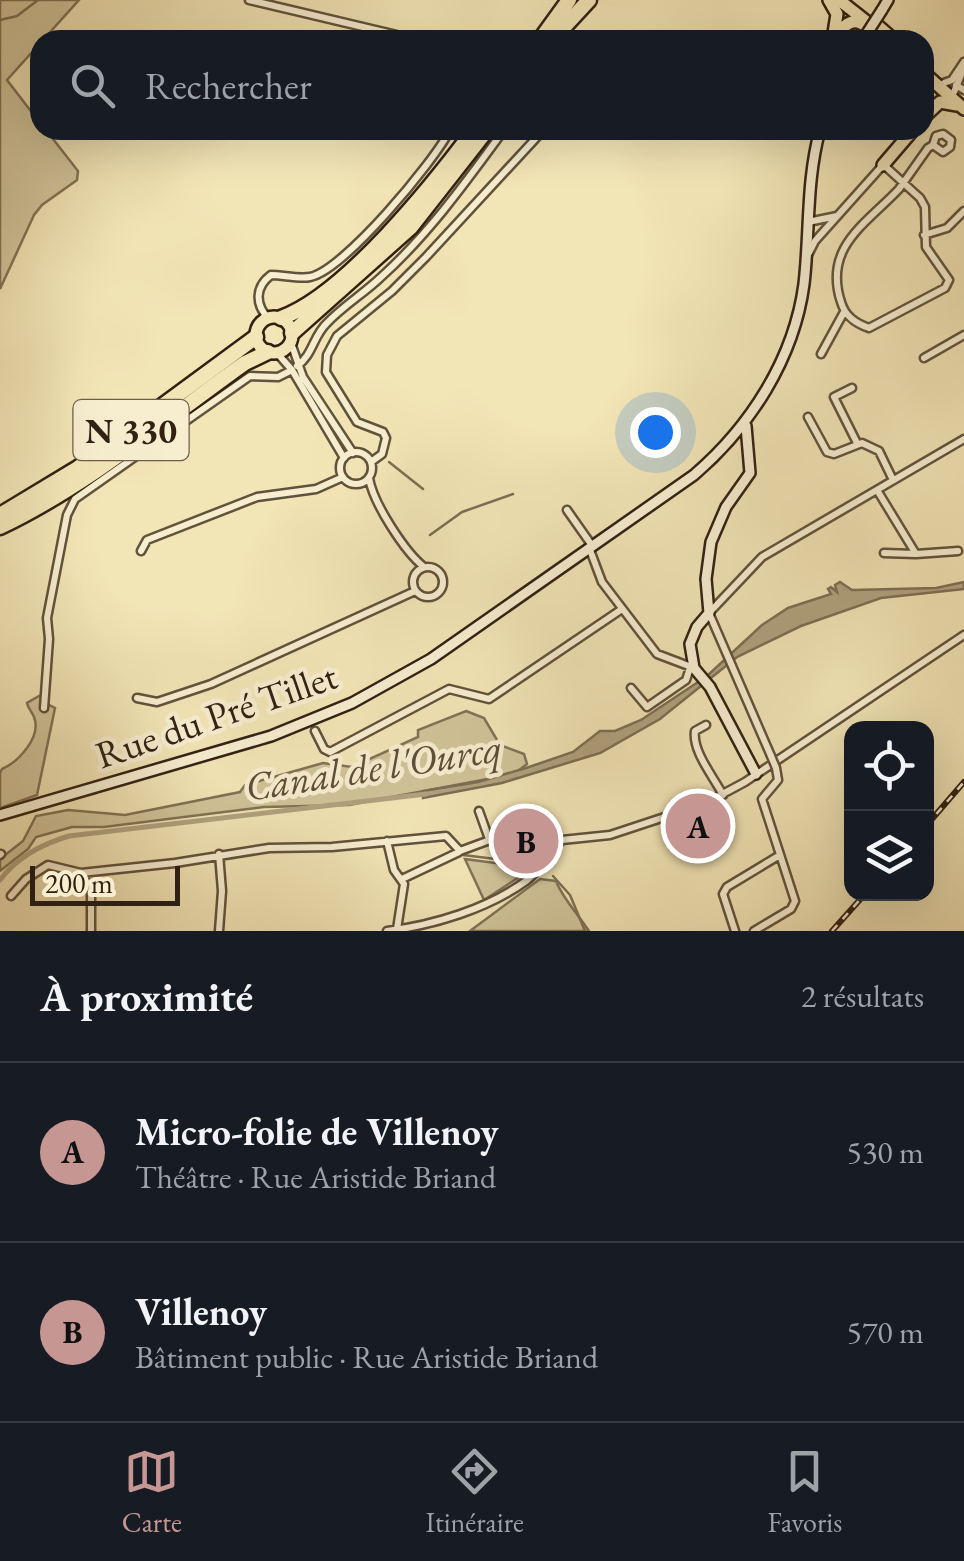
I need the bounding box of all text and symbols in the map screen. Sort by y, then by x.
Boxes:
search box [30,30,934,140]
icon: search [65,58,120,113]
text: Rechercher [145,61,312,110]
road number: N 330 [74,400,188,460]
your location [630,407,681,458]
street label: Rue du Pré Tillet [89,651,343,779]
water label: Canal de l'Ourcq [241,721,505,813]
map controls [844,721,934,901]
button: locate [844,721,934,811]
pin: A [666,788,730,864]
pin: B [494,804,558,878]
button: layers [844,811,934,901]
scale bar [30,861,180,906]
text: 200 m [45,865,113,901]
text: À proximité [40,969,253,1024]
text: 2 résultats [801,975,924,1017]
text: Micro-folie de Villenoy [135,1107,498,1156]
text: A [61,1131,84,1173]
text: 530 m [847,1131,924,1173]
text: Théâtre · Rue Aristide Briand [135,1156,496,1198]
text: Villenoy [135,1287,267,1336]
text: B [62,1311,83,1353]
text: 570 m [847,1311,924,1353]
text: Bâtiment public · Rue Aristide Briand [135,1336,598,1378]
tab: Carte [122,1444,182,1540]
tab: Itinéraire [425,1444,524,1540]
tab: Favoris [767,1444,842,1540]

